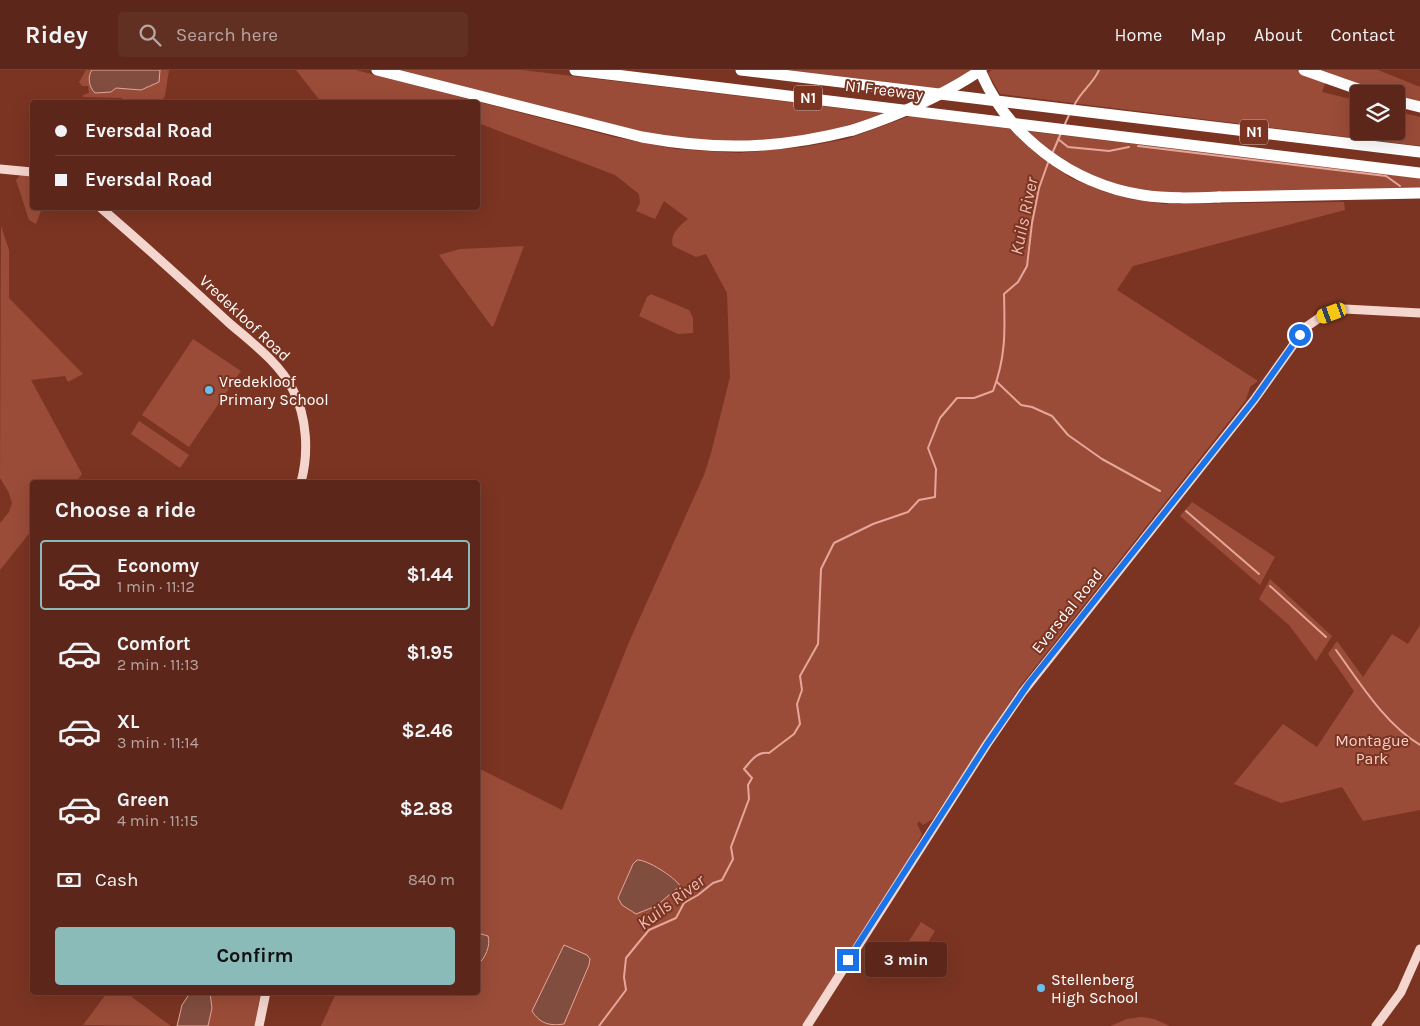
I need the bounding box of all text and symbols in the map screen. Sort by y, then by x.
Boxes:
search box [118,12,468,57]
text: Ridey [25,21,88,49]
icon: search [136,21,164,49]
text: Search here [176,24,278,46]
text: Home [1114,24,1162,46]
text: Map [1190,24,1226,46]
text: About [1254,24,1303,46]
text: Contact [1331,24,1395,46]
street label: N1 Freeway [844,76,925,104]
road number: N1 [794,85,822,110]
map controls [1350,85,1405,140]
button: layers [1350,85,1405,140]
text: Eversdal Road [85,120,213,142]
road number: N1 [1240,120,1268,144]
text: Eversdal Road [85,169,213,191]
water label: Kuils River [1005,174,1043,257]
street label: Vredekloof Road [196,271,294,365]
car [1315,301,1348,325]
route start [1289,324,1311,346]
place label: Vredekloof Primary School [219,372,329,409]
marker: Vredekloof Primary School [203,384,215,396]
text: Choose a ride [55,497,196,523]
icon: car [57,553,102,598]
text: Economy [117,555,199,577]
text: $1.44 [406,564,453,586]
street label: Eversdal Road [1027,565,1107,657]
text: 1 min · 11:12 [117,577,195,596]
icon: car [57,631,102,676]
text: Comfort [117,633,191,655]
text: $1.95 [406,642,453,664]
text: 2 min · 11:13 [117,655,199,674]
icon: car [57,709,102,754]
text: XL [117,711,139,733]
text: $2.46 [401,720,453,742]
park label: Montague Park [1335,731,1409,768]
text: 3 min · 11:14 [117,733,199,752]
icon: car [57,787,102,832]
text: Green [117,789,169,811]
text: $2.88 [400,798,453,820]
text: 4 min · 11:15 [117,811,198,830]
icon: cash [55,866,83,894]
text: Cash [95,869,139,891]
water label: Kuils River [633,869,710,935]
text: 840 m [408,870,455,889]
button: Confirm [55,927,455,985]
callout: 3 min [866,942,948,978]
route end [837,949,859,971]
text: 3 min [884,950,928,969]
place label: Stellenberg High School [1051,970,1139,1007]
marker: Stellenberg High School [1035,982,1047,994]

